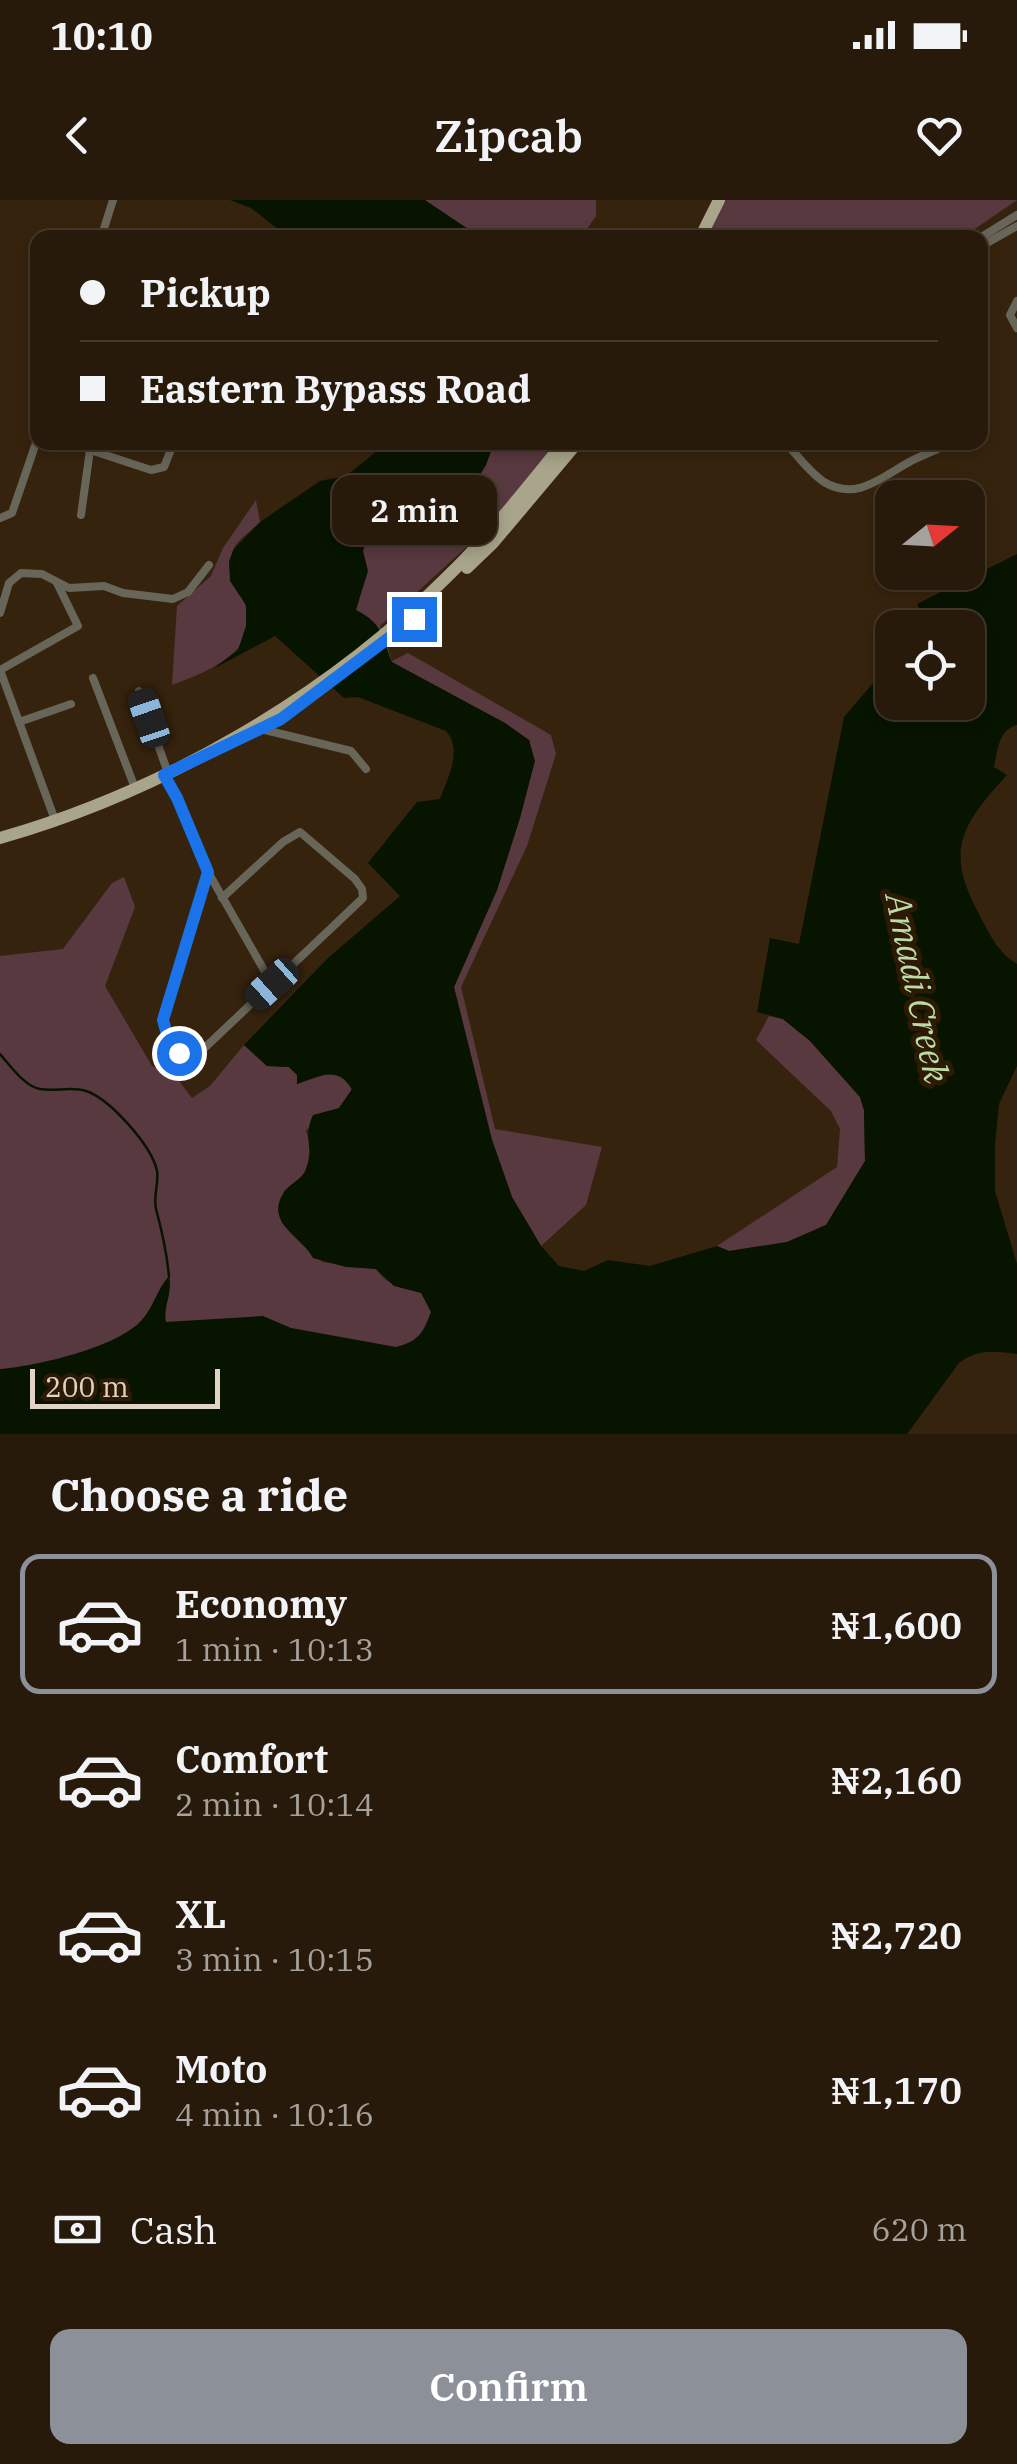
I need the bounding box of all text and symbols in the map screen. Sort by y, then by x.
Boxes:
text: 10:10 [50,11,153,60]
text: Zipcab [434,106,583,164]
icon: back [50,108,105,163]
icon: heart [912,108,967,163]
text: Pickup [140,268,271,317]
text: Eastern Bypass Road [140,364,531,413]
callout: 2 min [332,474,496,544]
north arrow [875,480,985,590]
map controls [875,480,985,720]
text: 2 min [370,489,459,531]
route end [392,597,437,642]
button: locate [875,610,985,720]
car [125,685,173,751]
water label: Amadi Creek [875,887,961,1087]
car [240,953,304,1015]
route start [157,1031,202,1076]
scale bar [30,1364,220,1408]
text: 200 m [45,1368,129,1405]
text: Choose a ride [50,1465,348,1523]
icon: car [55,1579,145,1669]
text: Economy [175,1579,347,1628]
text: ₦1,600 [831,1600,962,1649]
text: 1 min · 10:13 [175,1628,374,1670]
icon: car [55,1734,145,1824]
text: Comfort [175,1734,328,1783]
text: ₦2,160 [831,1755,962,1804]
text: 2 min · 10:14 [175,1783,374,1825]
icon: car [55,1889,145,1979]
text: XL [175,1889,226,1938]
text: ₦2,720 [831,1910,962,1959]
text: 3 min · 10:15 [175,1938,374,1980]
icon: car [55,2044,145,2134]
text: Moto [175,2044,267,2093]
text: ₦1,170 [831,2065,962,2114]
text: 4 min · 10:16 [175,2093,374,2135]
icon: cash [50,2202,105,2257]
text: Cash [130,2205,217,2254]
text: 620 m [871,2208,967,2250]
button: Confirm [50,2329,967,2444]

